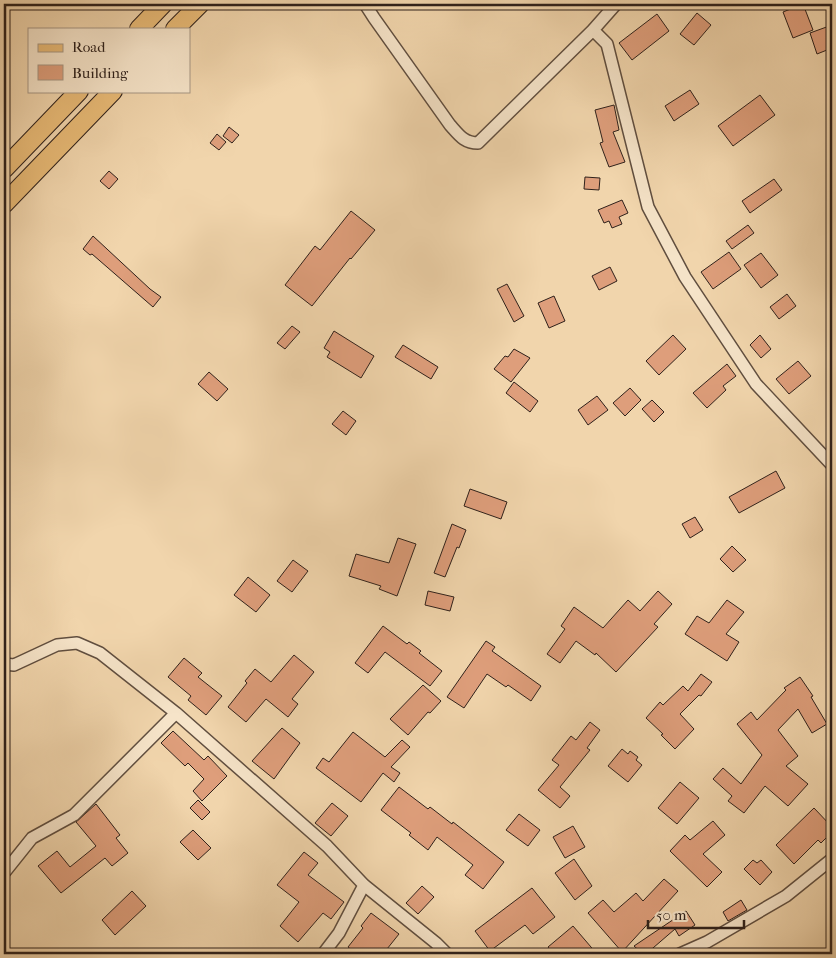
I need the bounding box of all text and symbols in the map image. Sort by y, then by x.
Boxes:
legend [28,28,190,92]
text: Road [72,38,106,56]
text: Building [72,64,129,82]
scale bar [648,898,745,930]
text: 50 m [656,906,687,924]

